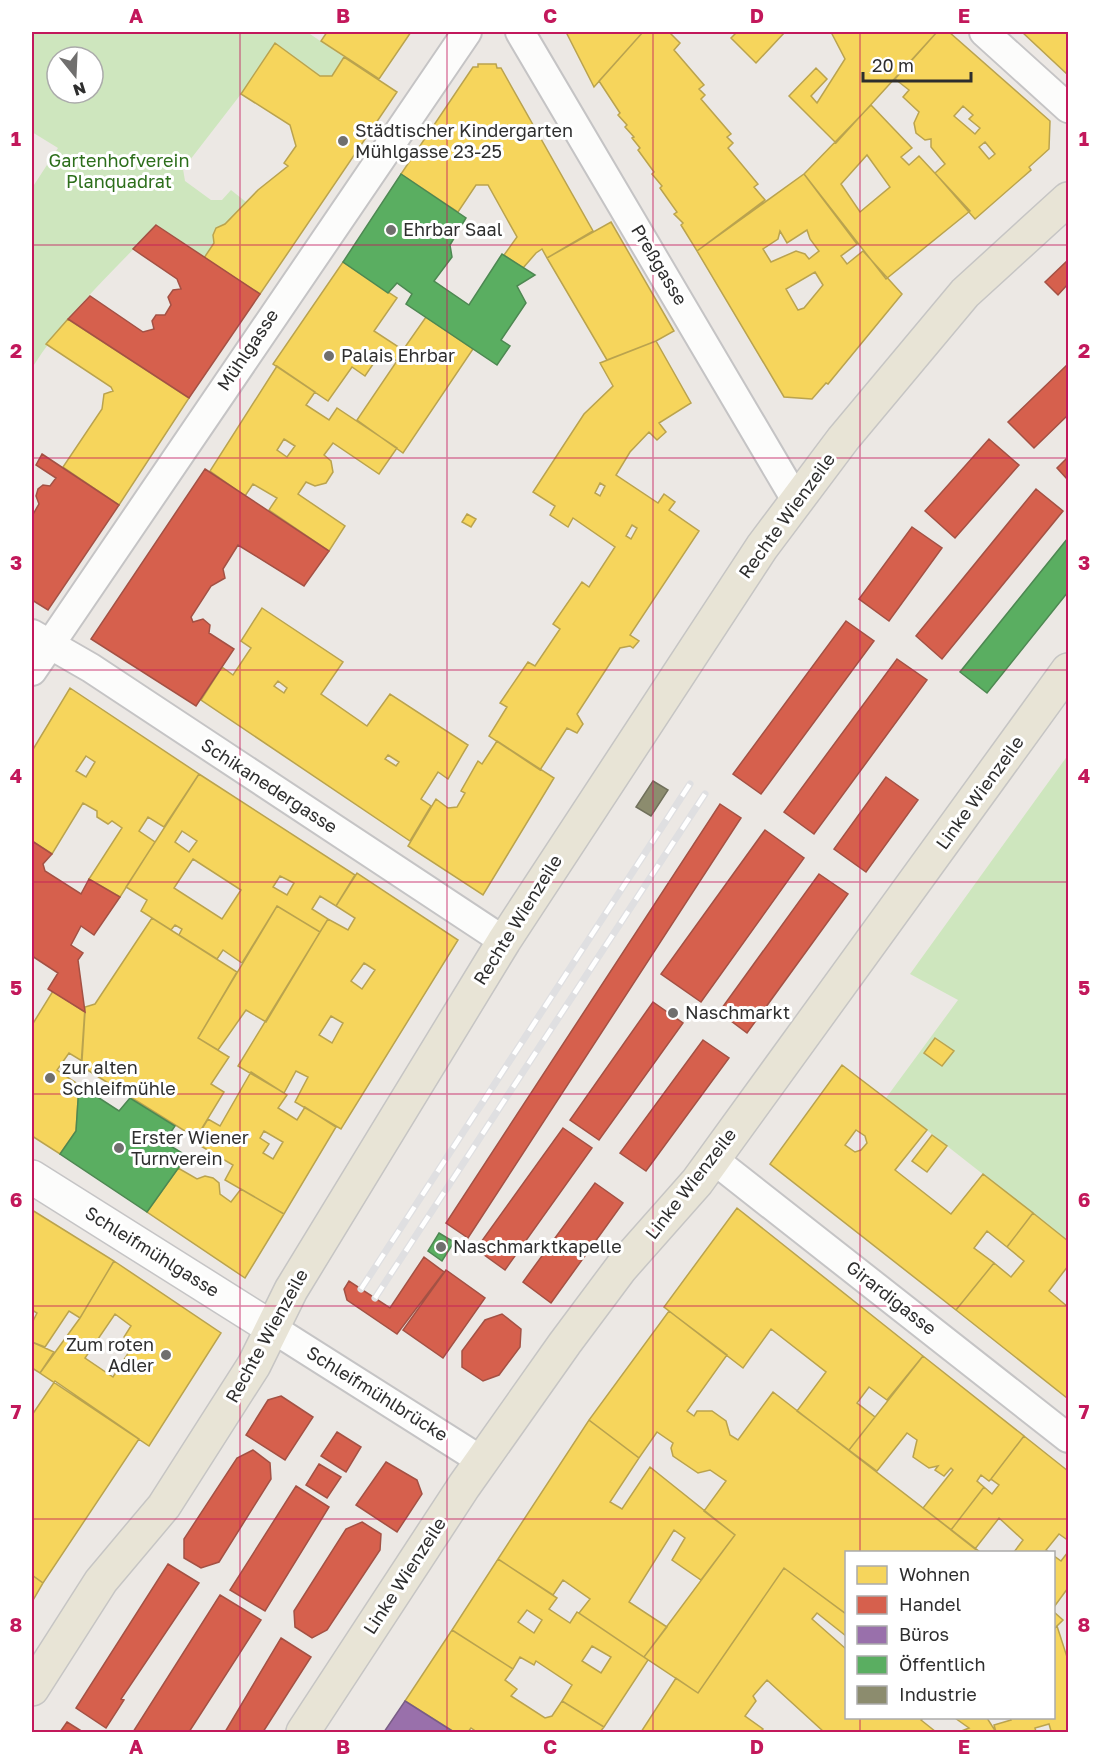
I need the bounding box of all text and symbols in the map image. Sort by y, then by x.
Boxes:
text: A [129,3,143,27]
text: B [336,3,350,27]
text: C [543,3,557,27]
text: D [750,3,764,27]
text: E [958,3,970,27]
north arrow [45,45,105,105]
scale bar [863,45,971,83]
text: 20 m [872,54,914,76]
text: N [71,78,89,101]
place label: Städtischer Kindergarten Mühlgasse 23-25 [355,119,573,162]
text: 1 [11,126,21,150]
text: 1 [1079,126,1089,150]
marker: Städtischer Kindergarten Mühlgasse 23-25 [336,134,350,148]
park label: Gartenhofverein Planquadrat [49,149,189,192]
place label: Ehrbar Saal [403,218,503,240]
street label: Preßgasse [627,220,693,309]
marker: Ehrbar Saal [384,223,398,237]
street label: Mühlgasse [212,304,283,394]
text: 2 [10,338,22,362]
text: 2 [1078,338,1090,362]
place label: Palais Ehrbar [341,344,455,366]
marker: Palais Ehrbar [322,349,336,363]
street label: Rechte Wienzeile [733,449,839,582]
text: 3 [10,550,22,574]
text: 3 [1078,550,1090,574]
street label: Linke Wienzeile [931,731,1028,853]
street label: Schikanedergasse [197,733,342,837]
text: 4 [10,763,22,787]
text: 4 [1078,763,1090,787]
street label: Rechte Wienzeile [468,850,566,989]
text: 5 [10,975,22,999]
text: 5 [1078,975,1090,999]
place label: Naschmarkt [685,1001,790,1023]
marker: Naschmarkt [666,1006,680,1020]
place label: zur alten Schleifmühle [62,1056,176,1099]
marker: zur alten Schleifmühle [43,1071,57,1085]
street label: Linke Wienzeile [640,1123,740,1243]
place label: Erster Wiener Turnverein [131,1126,249,1169]
marker: Erster Wiener Turnverein [112,1141,126,1155]
text: 6 [10,1187,22,1211]
text: 6 [1078,1187,1090,1211]
street label: Schleifmühlgasse [81,1201,224,1301]
place label: Naschmarktkapelle [453,1235,622,1257]
marker: Naschmarktkapelle [434,1240,448,1254]
street label: Girardigasse [842,1255,941,1339]
street label: Rechte Wienzeile [220,1265,312,1406]
place label: Zum roten Adler [66,1333,154,1376]
street label: Schleifmühlbrücke [303,1341,452,1446]
marker: Zum roten Adler [159,1348,173,1362]
text: 7 [11,1399,22,1423]
text: 7 [1079,1399,1090,1423]
street label: Linke Wienzeile [358,1513,450,1638]
legend [845,1551,1055,1719]
text: Wohnen [899,1563,970,1585]
text: Handel [899,1593,961,1615]
text: 8 [10,1612,22,1636]
text: 8 [1078,1612,1090,1636]
text: Büros [899,1623,949,1645]
text: Öffentlich [899,1653,985,1675]
text: Industrie [899,1683,977,1705]
text: A [129,1734,143,1758]
text: B [336,1734,350,1758]
text: C [543,1734,557,1758]
text: D [750,1734,764,1758]
text: E [958,1734,970,1758]

